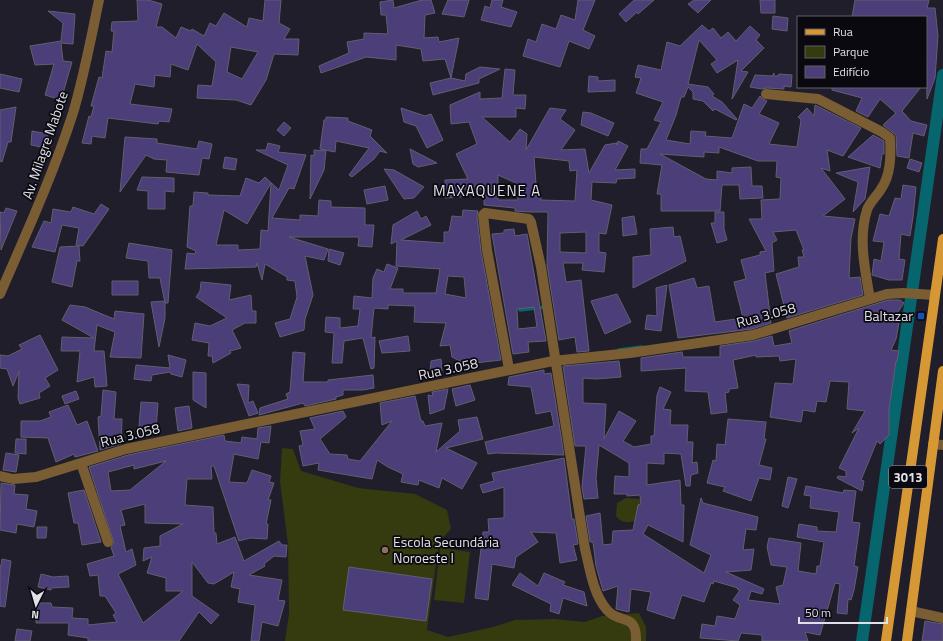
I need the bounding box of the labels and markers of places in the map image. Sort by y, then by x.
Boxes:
place label: Baltazar [864,305,913,326]
marker: Baltazar [916,311,926,321]
place label: Escola Secundária Noroeste I [393,531,499,568]
marker: Escola Secundária Noroeste I [380,545,390,555]

